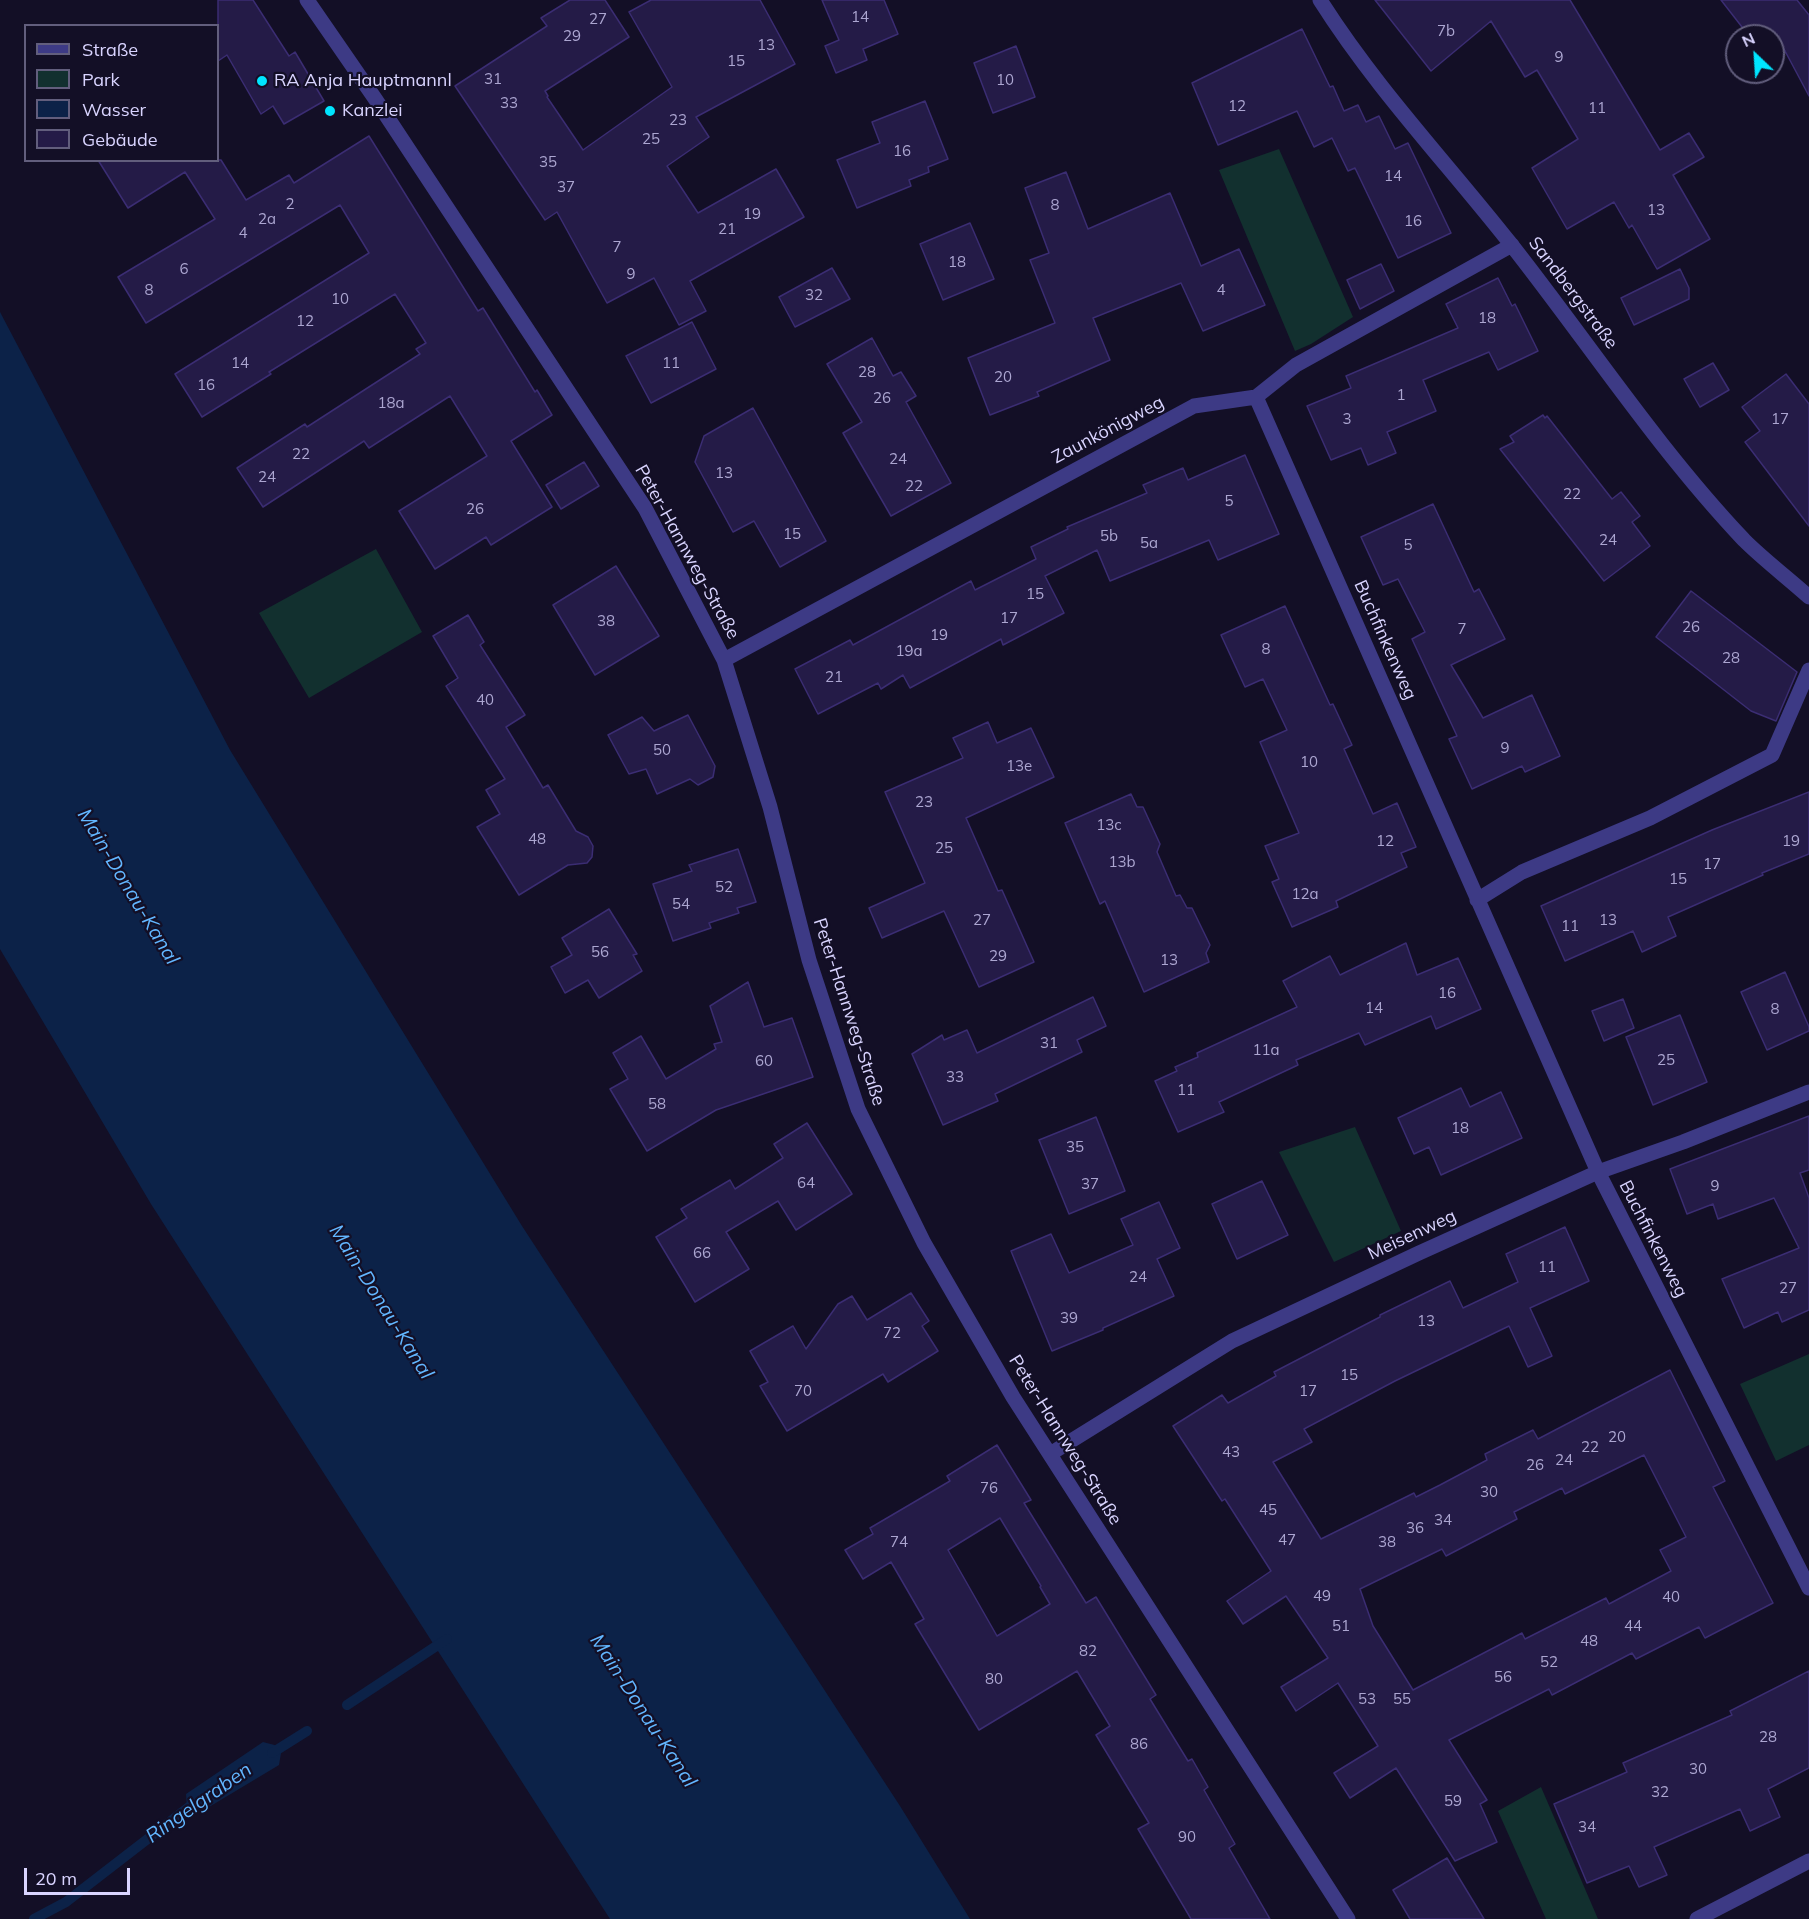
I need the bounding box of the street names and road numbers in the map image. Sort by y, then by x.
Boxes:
street label: Sandbergstraße [1524,233,1622,353]
street label: Zaunkönigweg [1048,391,1168,469]
street label: Peter-Hannweg-Straße [630,461,744,643]
street label: Buchfinkenweg [1349,577,1421,703]
street label: Peter-Hannweg-Straße [808,915,890,1109]
street label: Buchfinkenweg [1614,1177,1692,1301]
street label: Meisenweg [1364,1205,1460,1265]
street label: Peter-Hannweg-Straße [1004,1351,1126,1529]

